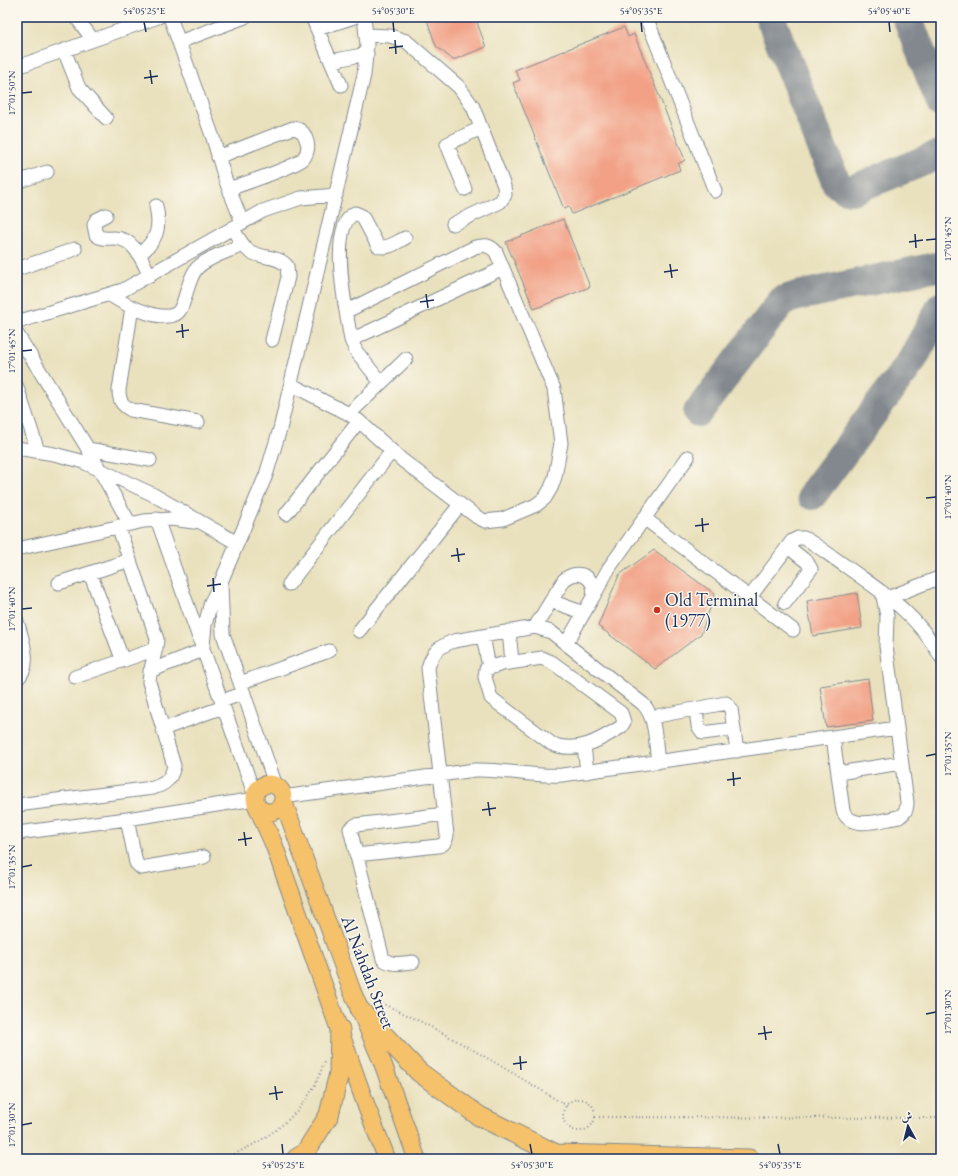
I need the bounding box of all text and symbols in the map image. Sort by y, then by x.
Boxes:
text: 54°05'25"E [123,4,166,17]
text: 54°05'30"E [372,4,415,17]
text: 54°05'35"E [620,4,663,17]
text: 54°05'40"E [868,4,911,17]
text: 17°01'50"N [5,70,18,115]
text: 17°01'45"N [941,216,954,261]
text: 17°01'45"N [5,328,18,373]
text: 17°01'40"N [941,474,954,519]
text: 17°01'40"N [5,586,18,631]
place label: Old Terminal (1977) [665,588,758,632]
marker: Old Terminal (1977) [652,605,662,615]
text: 17°01'35"N [941,731,954,776]
text: 17°01'35"N [5,844,18,889]
street label: Al Nahdah Street [336,911,401,1032]
text: 17°01'30"N [941,989,954,1034]
text: 17°01'30"N [5,1102,18,1147]
north arrow [888,1106,928,1146]
text: ش [901,1108,913,1124]
text: 54°05'25"E [262,1158,305,1171]
text: 54°05'30"E [511,1158,554,1171]
text: 54°05'35"E [759,1158,802,1171]

